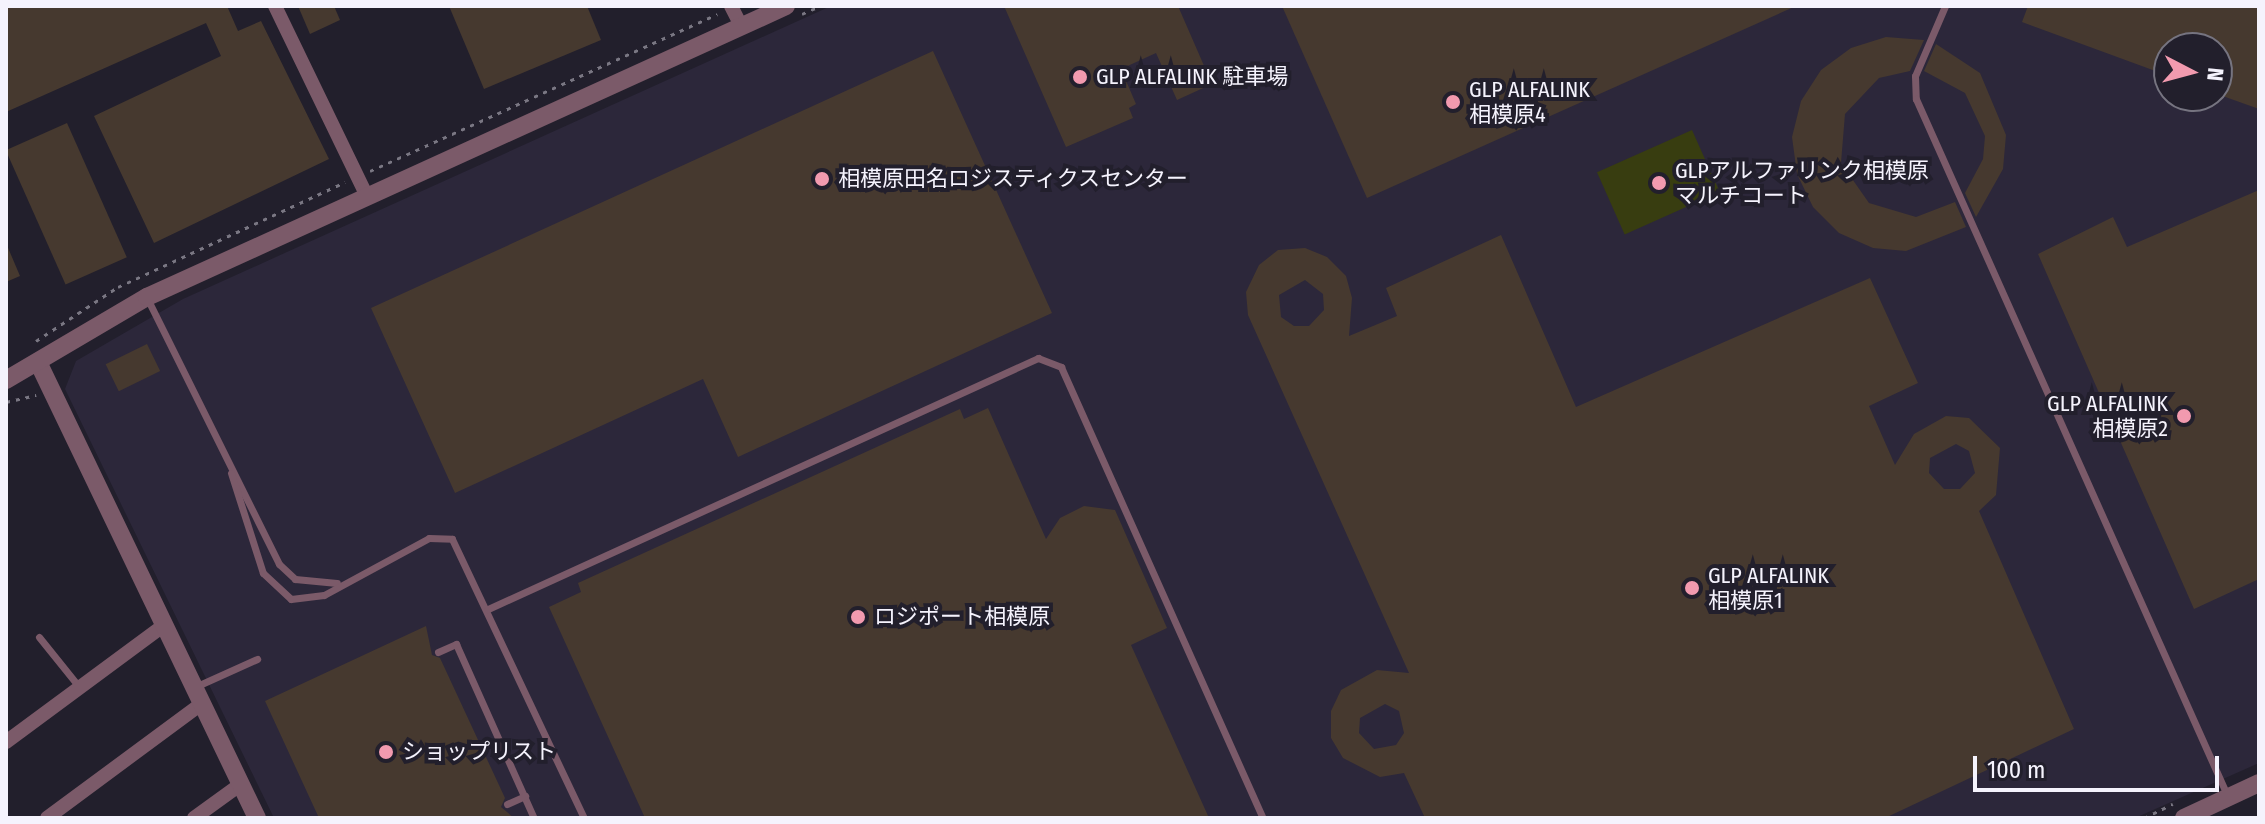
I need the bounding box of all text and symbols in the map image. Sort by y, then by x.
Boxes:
north arrow [2153,32,2233,112]
place label: GLP ALFALINK 駐車場 [1096,64,1288,90]
text: N [2201,66,2229,82]
marker: GLP ALFALINK 駐車場 [1071,68,1089,86]
place label: GLP ALFALINK 相模原4 [1469,76,1590,128]
marker: GLP ALFALINK 相模原4 [1444,93,1462,111]
place label: GLPアルファリンク相模原 マルチコート [1675,157,1929,208]
place label: 相模原田名ロジスティクスセンター [838,166,1190,192]
marker: 相模原田名ロジスティクスセンター [813,170,831,188]
marker: GLPアルファリンク相模原 マルチコート [1650,174,1668,192]
place label: GLP ALFALINK 相模原2 [2047,390,2168,442]
marker: GLP ALFALINK 相模原2 [2175,407,2193,425]
place label: GLP ALFALINK 相模原1 [1708,562,1829,614]
marker: GLP ALFALINK 相模原1 [1683,579,1701,597]
place label: ロジポート相模原 [874,604,1050,630]
marker: ロジポート相模原 [849,608,867,626]
place label: ショップリスト [402,739,556,765]
scale bar [1977,740,2223,790]
marker: ショップリスト [377,743,395,761]
text: 100 m [1987,756,2045,784]

